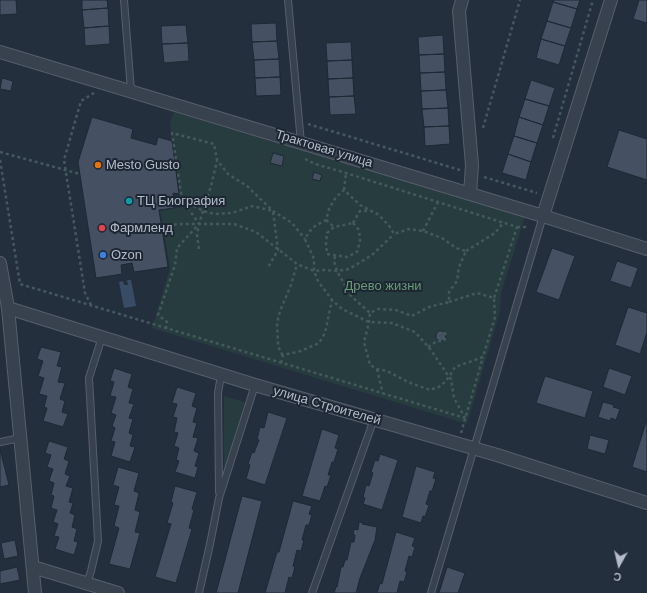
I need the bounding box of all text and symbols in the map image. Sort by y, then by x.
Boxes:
street label: Трактовая улица [273,127,375,171]
place label: Mesto Gusto [106,157,180,173]
marker: Mesto Gusto [93,160,103,170]
place label: ТЦ Биография [137,193,225,209]
marker: ТЦ Биография [124,196,134,206]
place label: Фармленд [110,220,173,236]
marker: Фармленд [97,223,107,233]
place label: Ozon [111,247,142,263]
marker: Ozon [98,250,108,260]
park label: Древо жизни [344,278,422,294]
street label: улица Строителей [271,383,383,429]
north arrow [599,545,639,585]
text: С [613,570,622,583]

